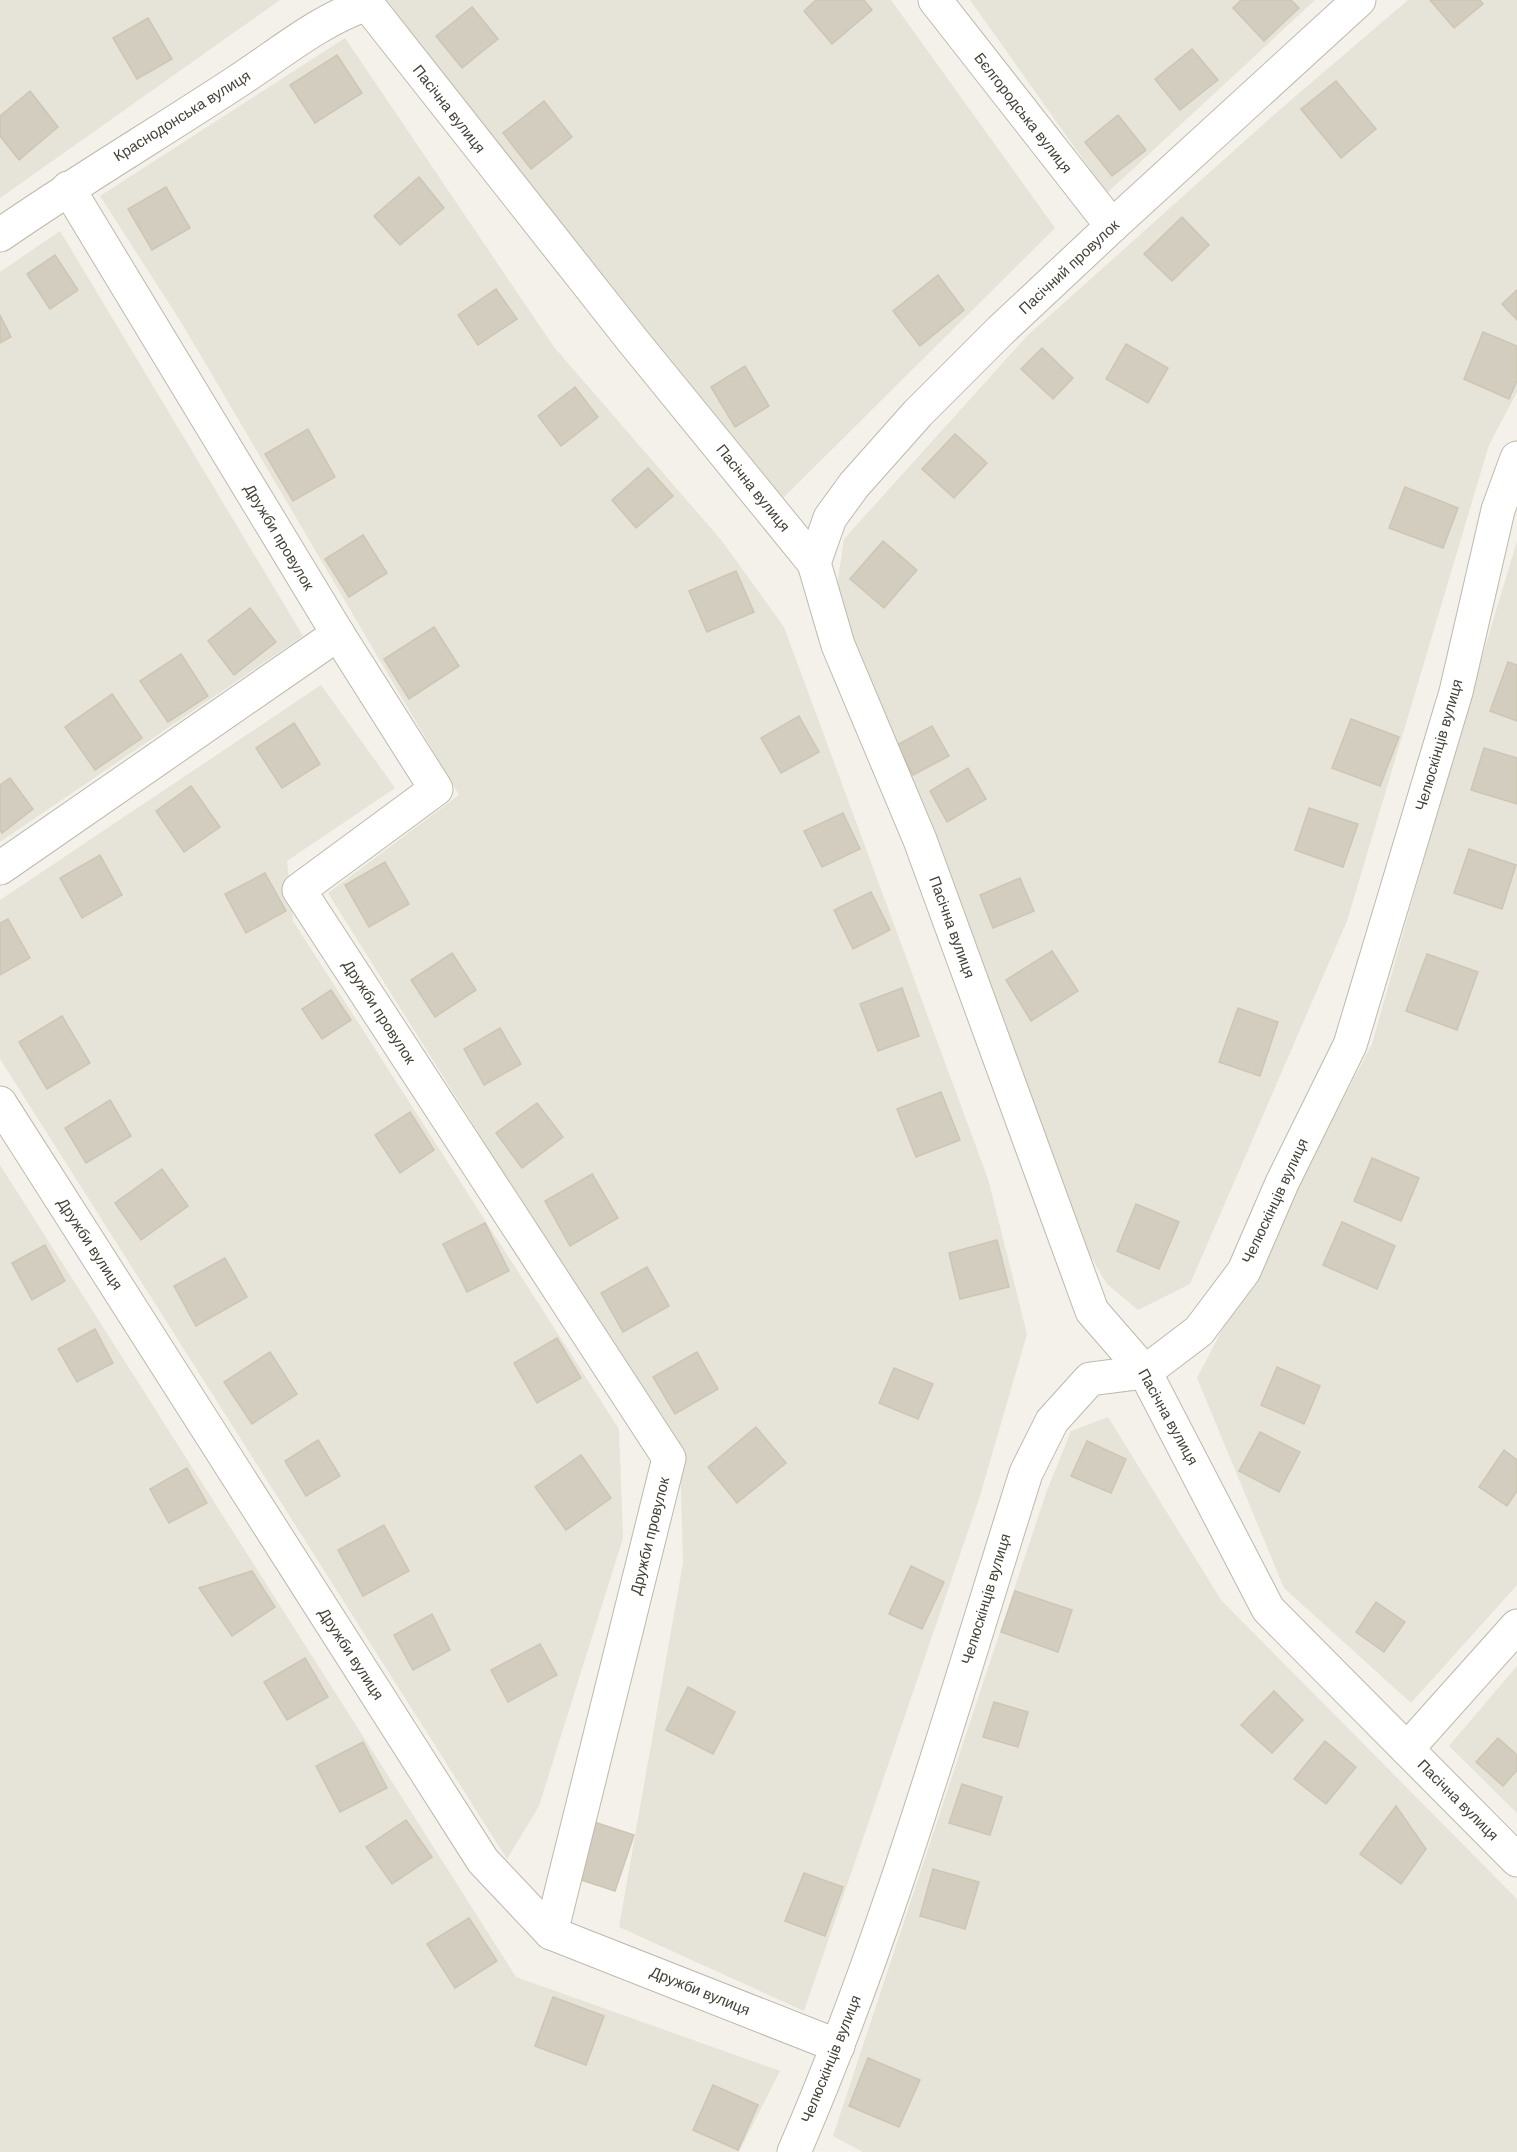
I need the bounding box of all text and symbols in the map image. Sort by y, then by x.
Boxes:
street label: Бєлгородська вулиця [970,49,1076,177]
street label: Пасічна вулиця [408,61,490,157]
street label: Краснодонська вулиця [110,66,254,166]
street label: Пасічний провулок [1015,215,1124,319]
street label: Пасічна вулиця [712,440,794,536]
street label: Дружби провулок [239,480,319,594]
street label: Челюскінців вулиця [1411,677,1467,813]
street label: Пасічна вулиця [924,873,980,981]
street label: Дружби провулок [338,956,420,1068]
street label: Челюскінців вулиця [1237,1135,1313,1267]
street label: Дружби вулиця [53,1194,127,1294]
street label: Пасічна вулиця [1133,1365,1203,1469]
street label: Дружби провулок [626,1475,674,1597]
street label: Челюскінців вулиця [957,1531,1015,1667]
street label: Дружби вулиця [314,1604,388,1704]
street label: Пасічна вулиця [1413,1755,1503,1845]
street label: Дружби вулиця [647,1962,753,2020]
street label: Челюскінців вулиця [796,1992,866,2126]

